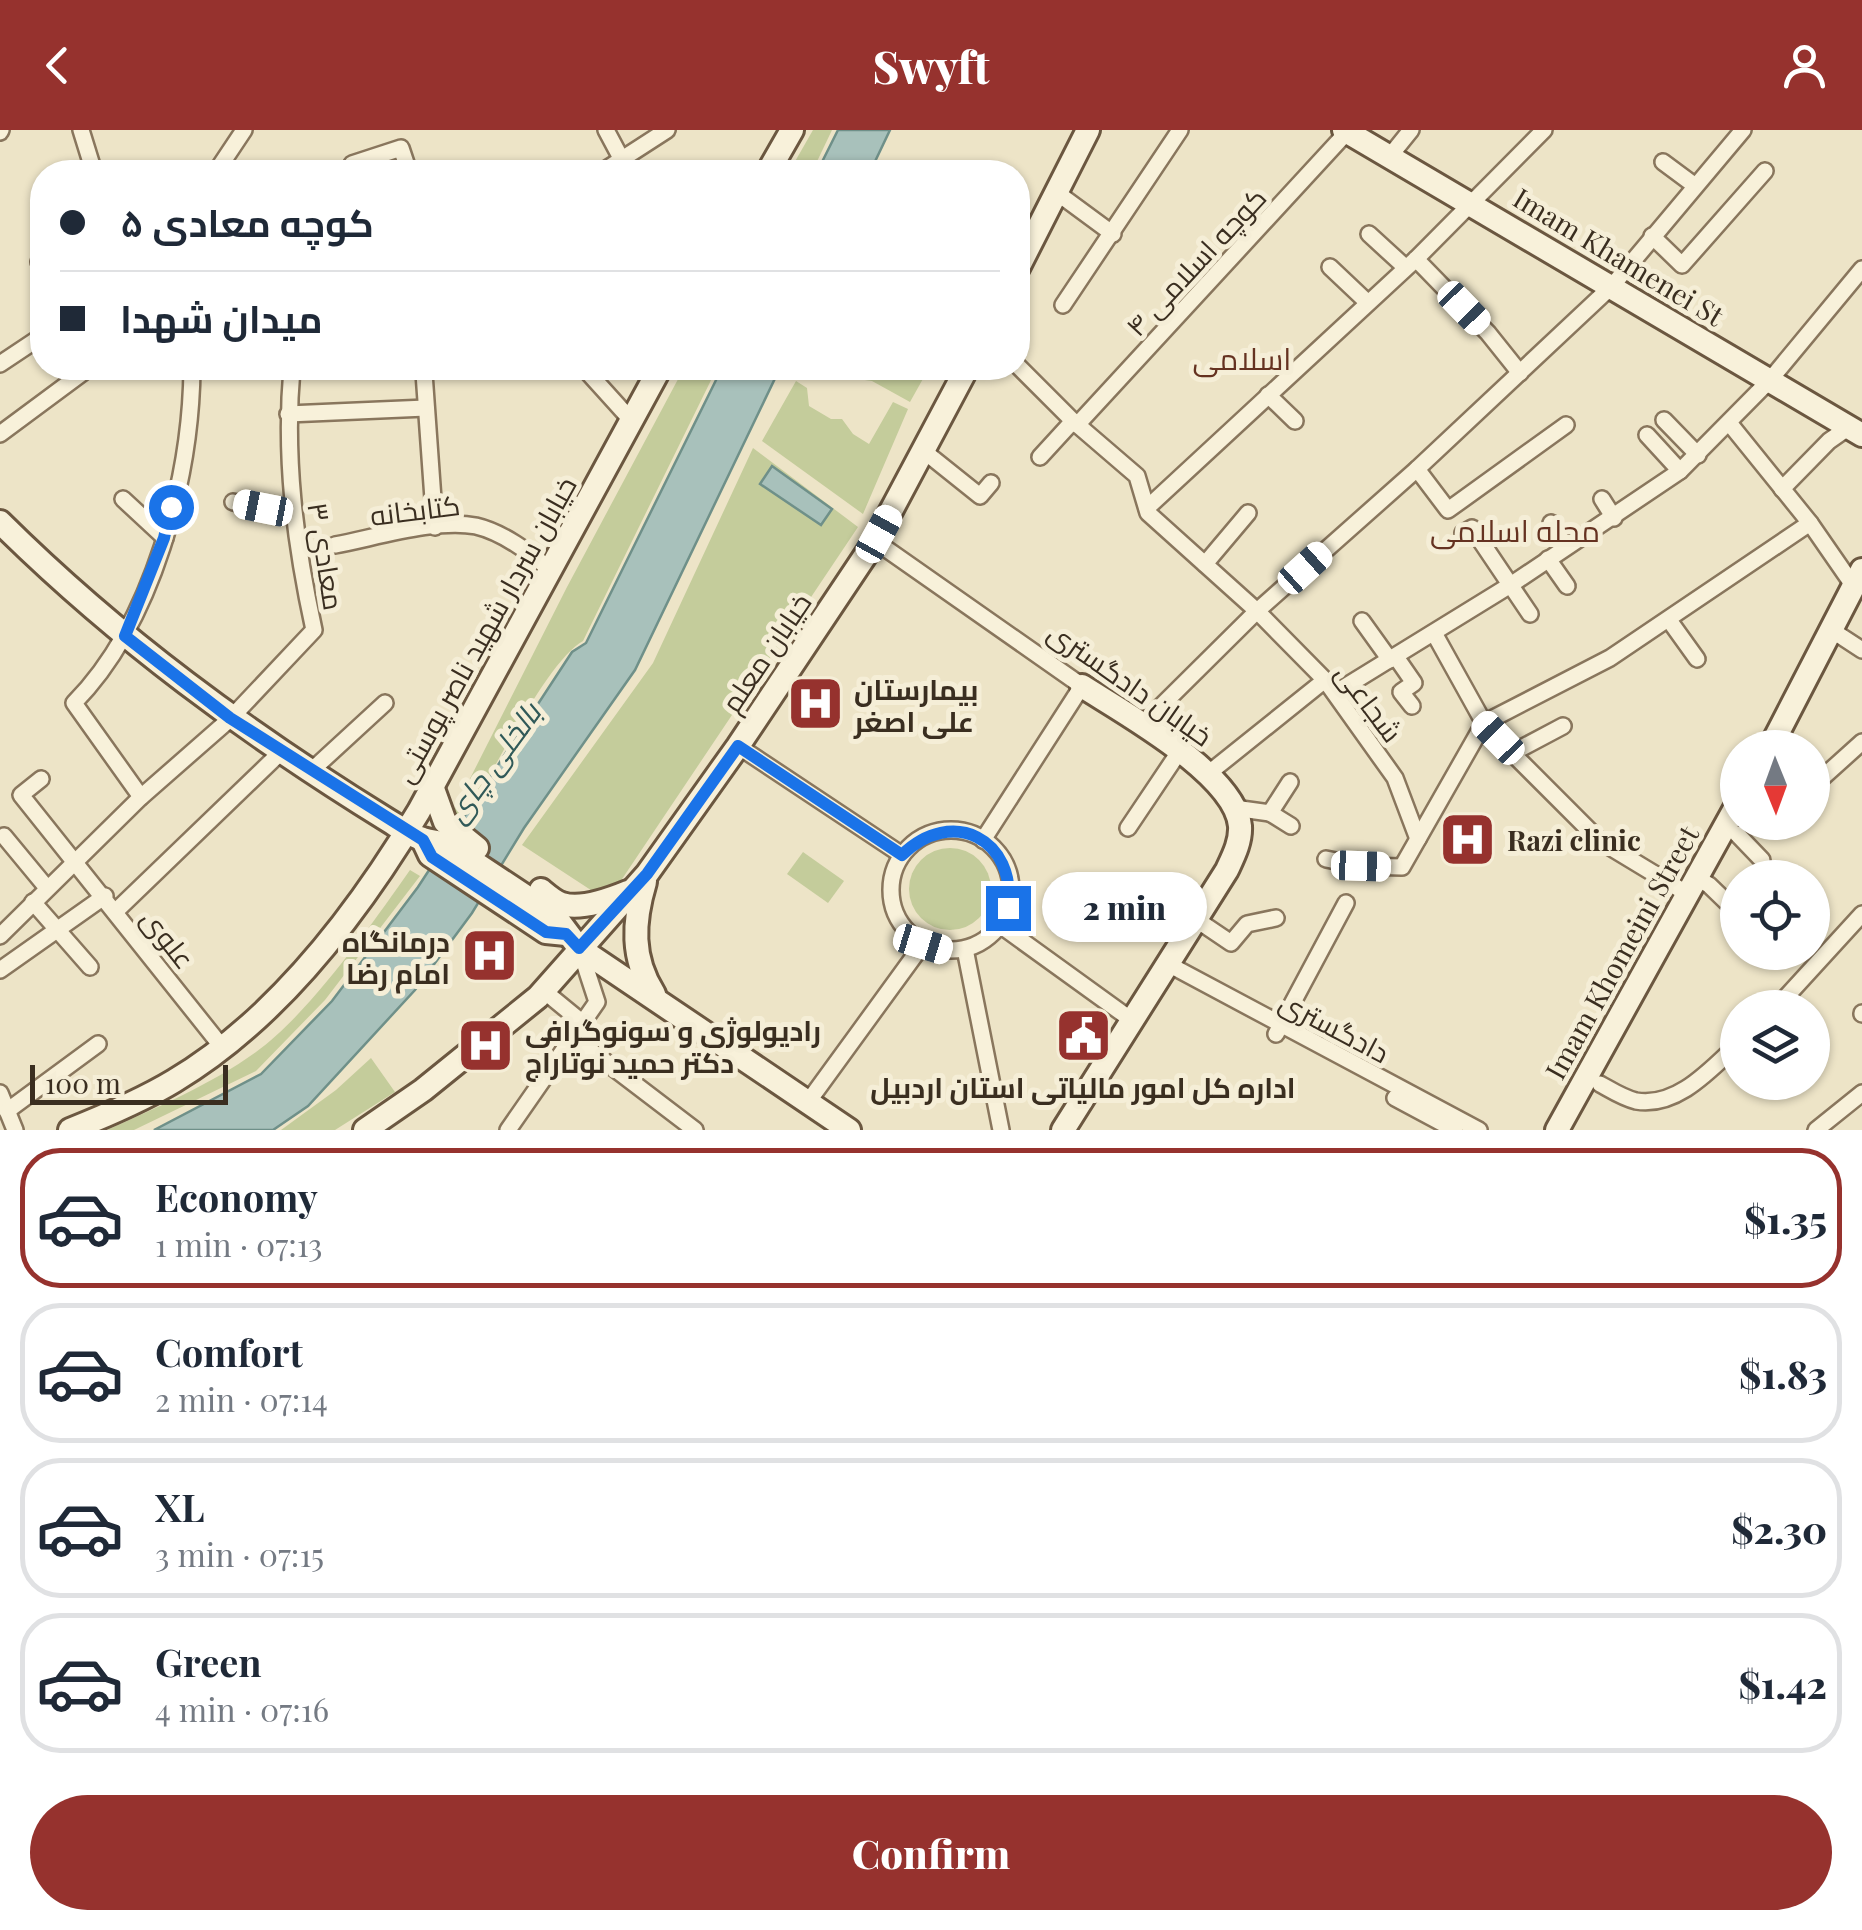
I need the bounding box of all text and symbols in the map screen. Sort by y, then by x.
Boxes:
text: Swyft [872,35,990,95]
icon: back [30,38,85,93]
icon: person [1777,38,1832,93]
street label: کوچه اسلامی ۴ [1117,179,1275,345]
street label: Imam Khamenei St [1507,179,1732,334]
text: کوچه معادی ۵ [120,196,374,247]
car [1432,276,1496,340]
text: میدان شهدا [120,292,323,343]
district label: اسلامی [1193,338,1291,378]
street label: خیابان سردار شهید ناصر پوستی [384,469,585,790]
route start [149,485,194,530]
street label: کتابخانه [368,485,462,533]
car [231,488,295,528]
street label: معادی ۳ [300,499,354,613]
car [851,500,907,568]
district label: محله اسلامی [1430,510,1600,550]
car [1273,537,1337,599]
street label: خیابان معلم [712,585,821,720]
street label: خیابان دادگستری [1041,613,1221,753]
street label: شجاعی [1328,655,1412,749]
place label: بیمارستان علی اصغر [853,670,979,739]
hospital icon: بیمارستان علی اصغر [785,674,845,734]
water label: بالخلی چای [435,692,552,831]
car [1466,706,1530,770]
north arrow [1720,730,1830,840]
map controls [1720,730,1830,1100]
hospital icon: Razi clinic [1438,809,1498,869]
street label: Imam Khomeini Street [1536,818,1707,1085]
place label: Razi clinic [1507,821,1641,858]
car [1330,850,1392,882]
button: locate [1720,860,1830,970]
callout: 2 min [1043,873,1208,943]
text: 2 min [1083,885,1166,928]
route end [986,886,1031,931]
street label: علوی [134,900,204,976]
car [890,921,956,967]
place label: درمانگاه امام رضا [342,922,450,994]
hospital icon: درمانگاه امام رضا [459,926,519,986]
street label: دادگستری [1274,982,1396,1070]
button: layers [1720,990,1830,1100]
public building icon: اداره کل امور مالیاتی استان اردبیل [1053,1005,1113,1065]
place label: رادیولوژی و سونوگرافی دکتر حمید نوتاراج [525,1011,821,1082]
hospital icon: رادیولوژی و سونوگرافی دکتر حمید نوتاراج [456,1015,516,1075]
scale bar [30,1060,228,1104]
text: 100 m [45,1064,121,1101]
place label: اداره کل امور مالیاتی استان اردبیل [870,1068,1296,1105]
text: Economy [155,1171,318,1222]
icon: car [35,1173,125,1263]
text: $1.35 [1744,1193,1827,1244]
text: 1 min · 07:13 [155,1222,323,1265]
text: Comfort [155,1326,303,1377]
icon: car [35,1328,125,1418]
text: $1.83 [1739,1348,1827,1399]
text: 2 min · 07:14 [155,1377,328,1420]
text: XL [155,1481,204,1532]
icon: car [35,1483,125,1573]
text: $2.30 [1731,1503,1827,1554]
text: 3 min · 07:15 [155,1532,324,1575]
text: Green [155,1636,262,1687]
icon: car [35,1638,125,1728]
text: $1.42 [1738,1658,1827,1709]
text: 4 min · 07:16 [155,1687,329,1730]
button: Confirm [30,1795,1832,1910]

